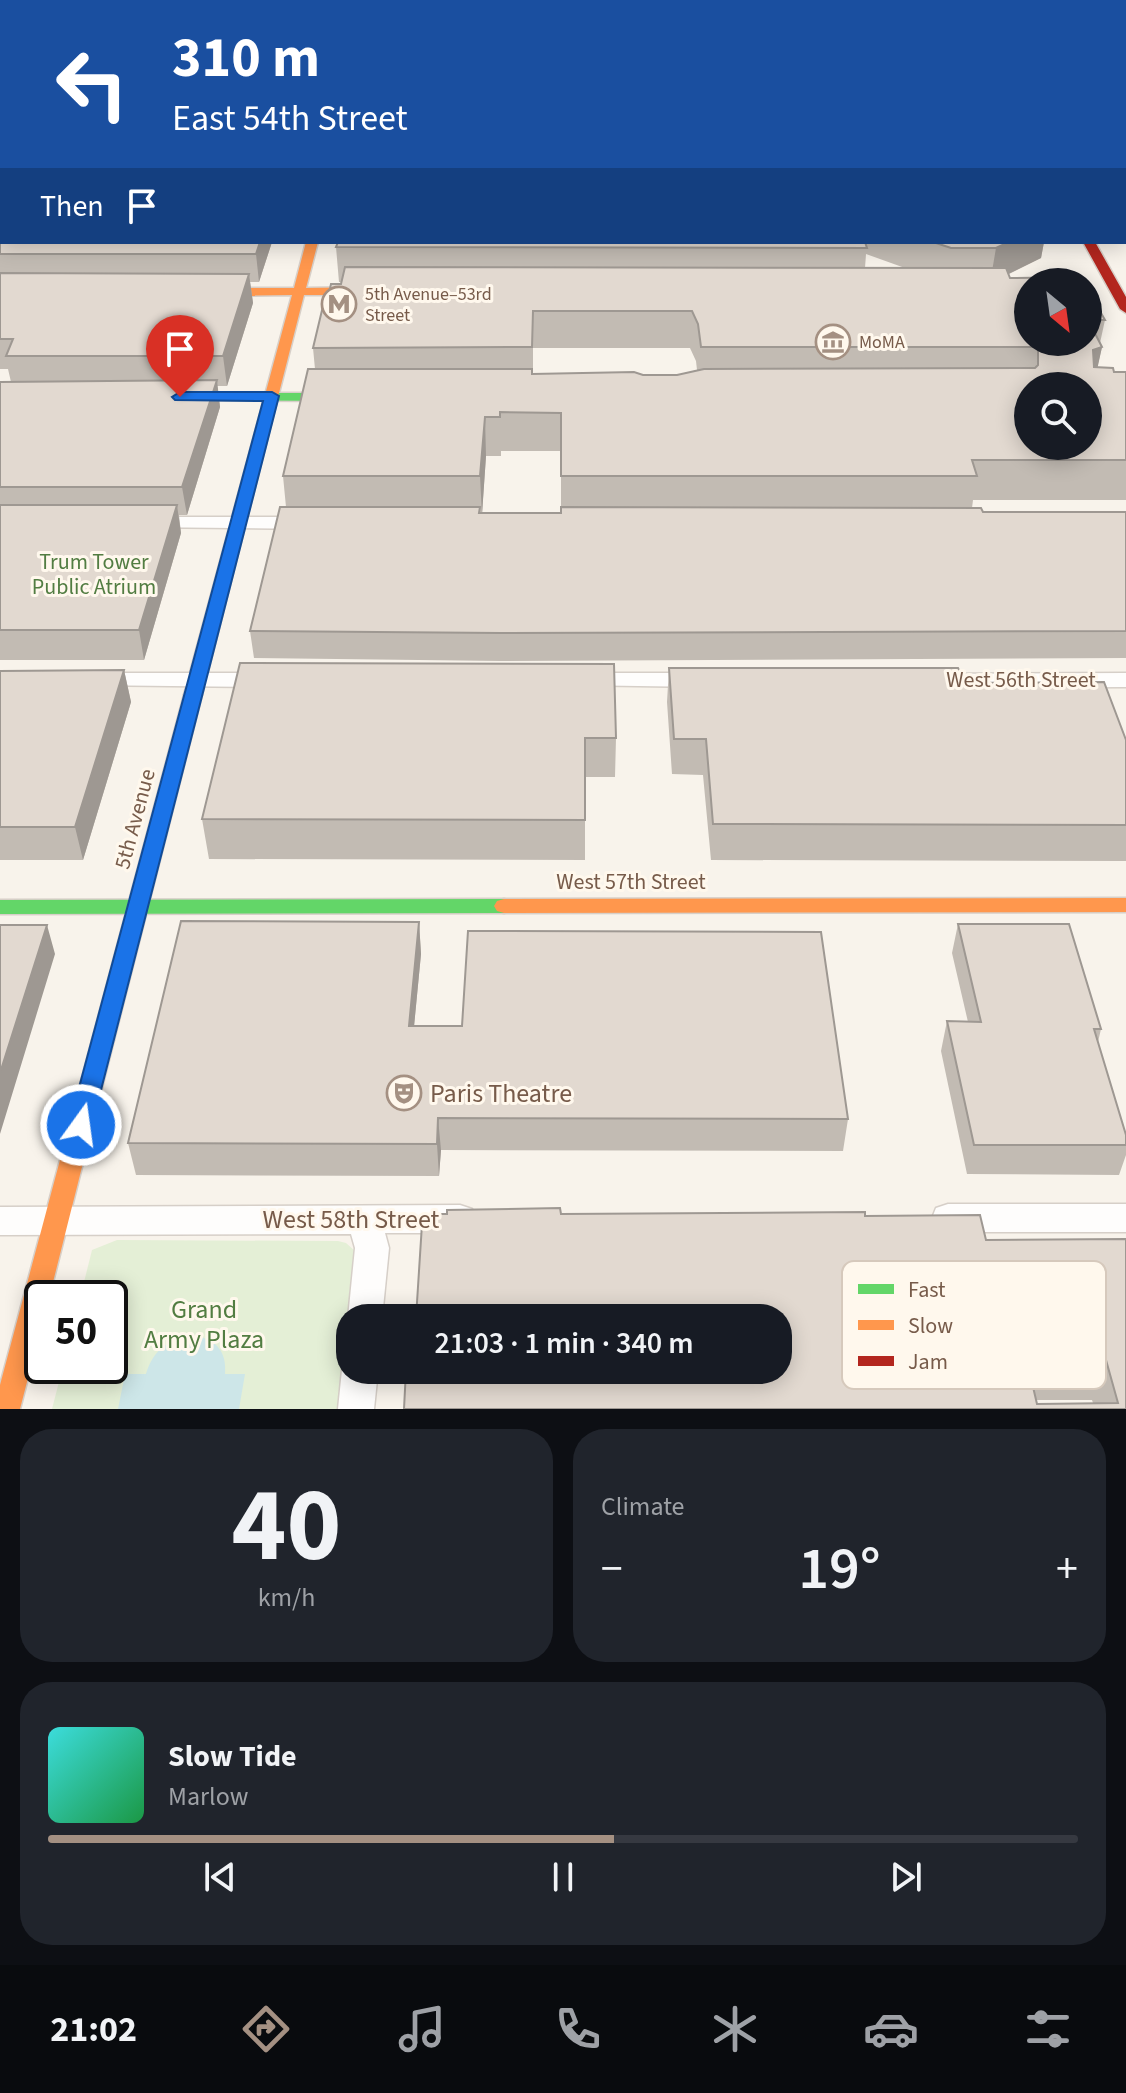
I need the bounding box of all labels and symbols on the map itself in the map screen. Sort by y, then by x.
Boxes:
north arrow [1014,268,1102,356]
place label: 5th Avenue–53rd Street [365,282,492,328]
metro station icon: 5th Avenue–53rd Street [320,285,358,323]
pin [146,315,214,397]
museum icon: MoMA [814,323,852,361]
place label: MoMA [859,330,905,355]
park label: Trum Tower Public Atrium [32,546,156,603]
street label: West 56th Street [946,664,1096,696]
street label: 5th Avenue [106,765,164,873]
street label: West 57th Street [556,866,706,898]
theatre icon: Paris Theatre [385,1074,423,1112]
place label: Paris Theatre [430,1075,572,1112]
position arrow [39,1083,123,1167]
street label: West 58th Street [263,1201,440,1238]
legend [842,1261,1106,1389]
text: Fast [908,1274,946,1306]
speed limit sign: 50 [24,1280,128,1384]
park label: Grand Army Plaza [144,1291,264,1358]
text: Slow [908,1310,953,1342]
text: Jam [908,1346,948,1378]

